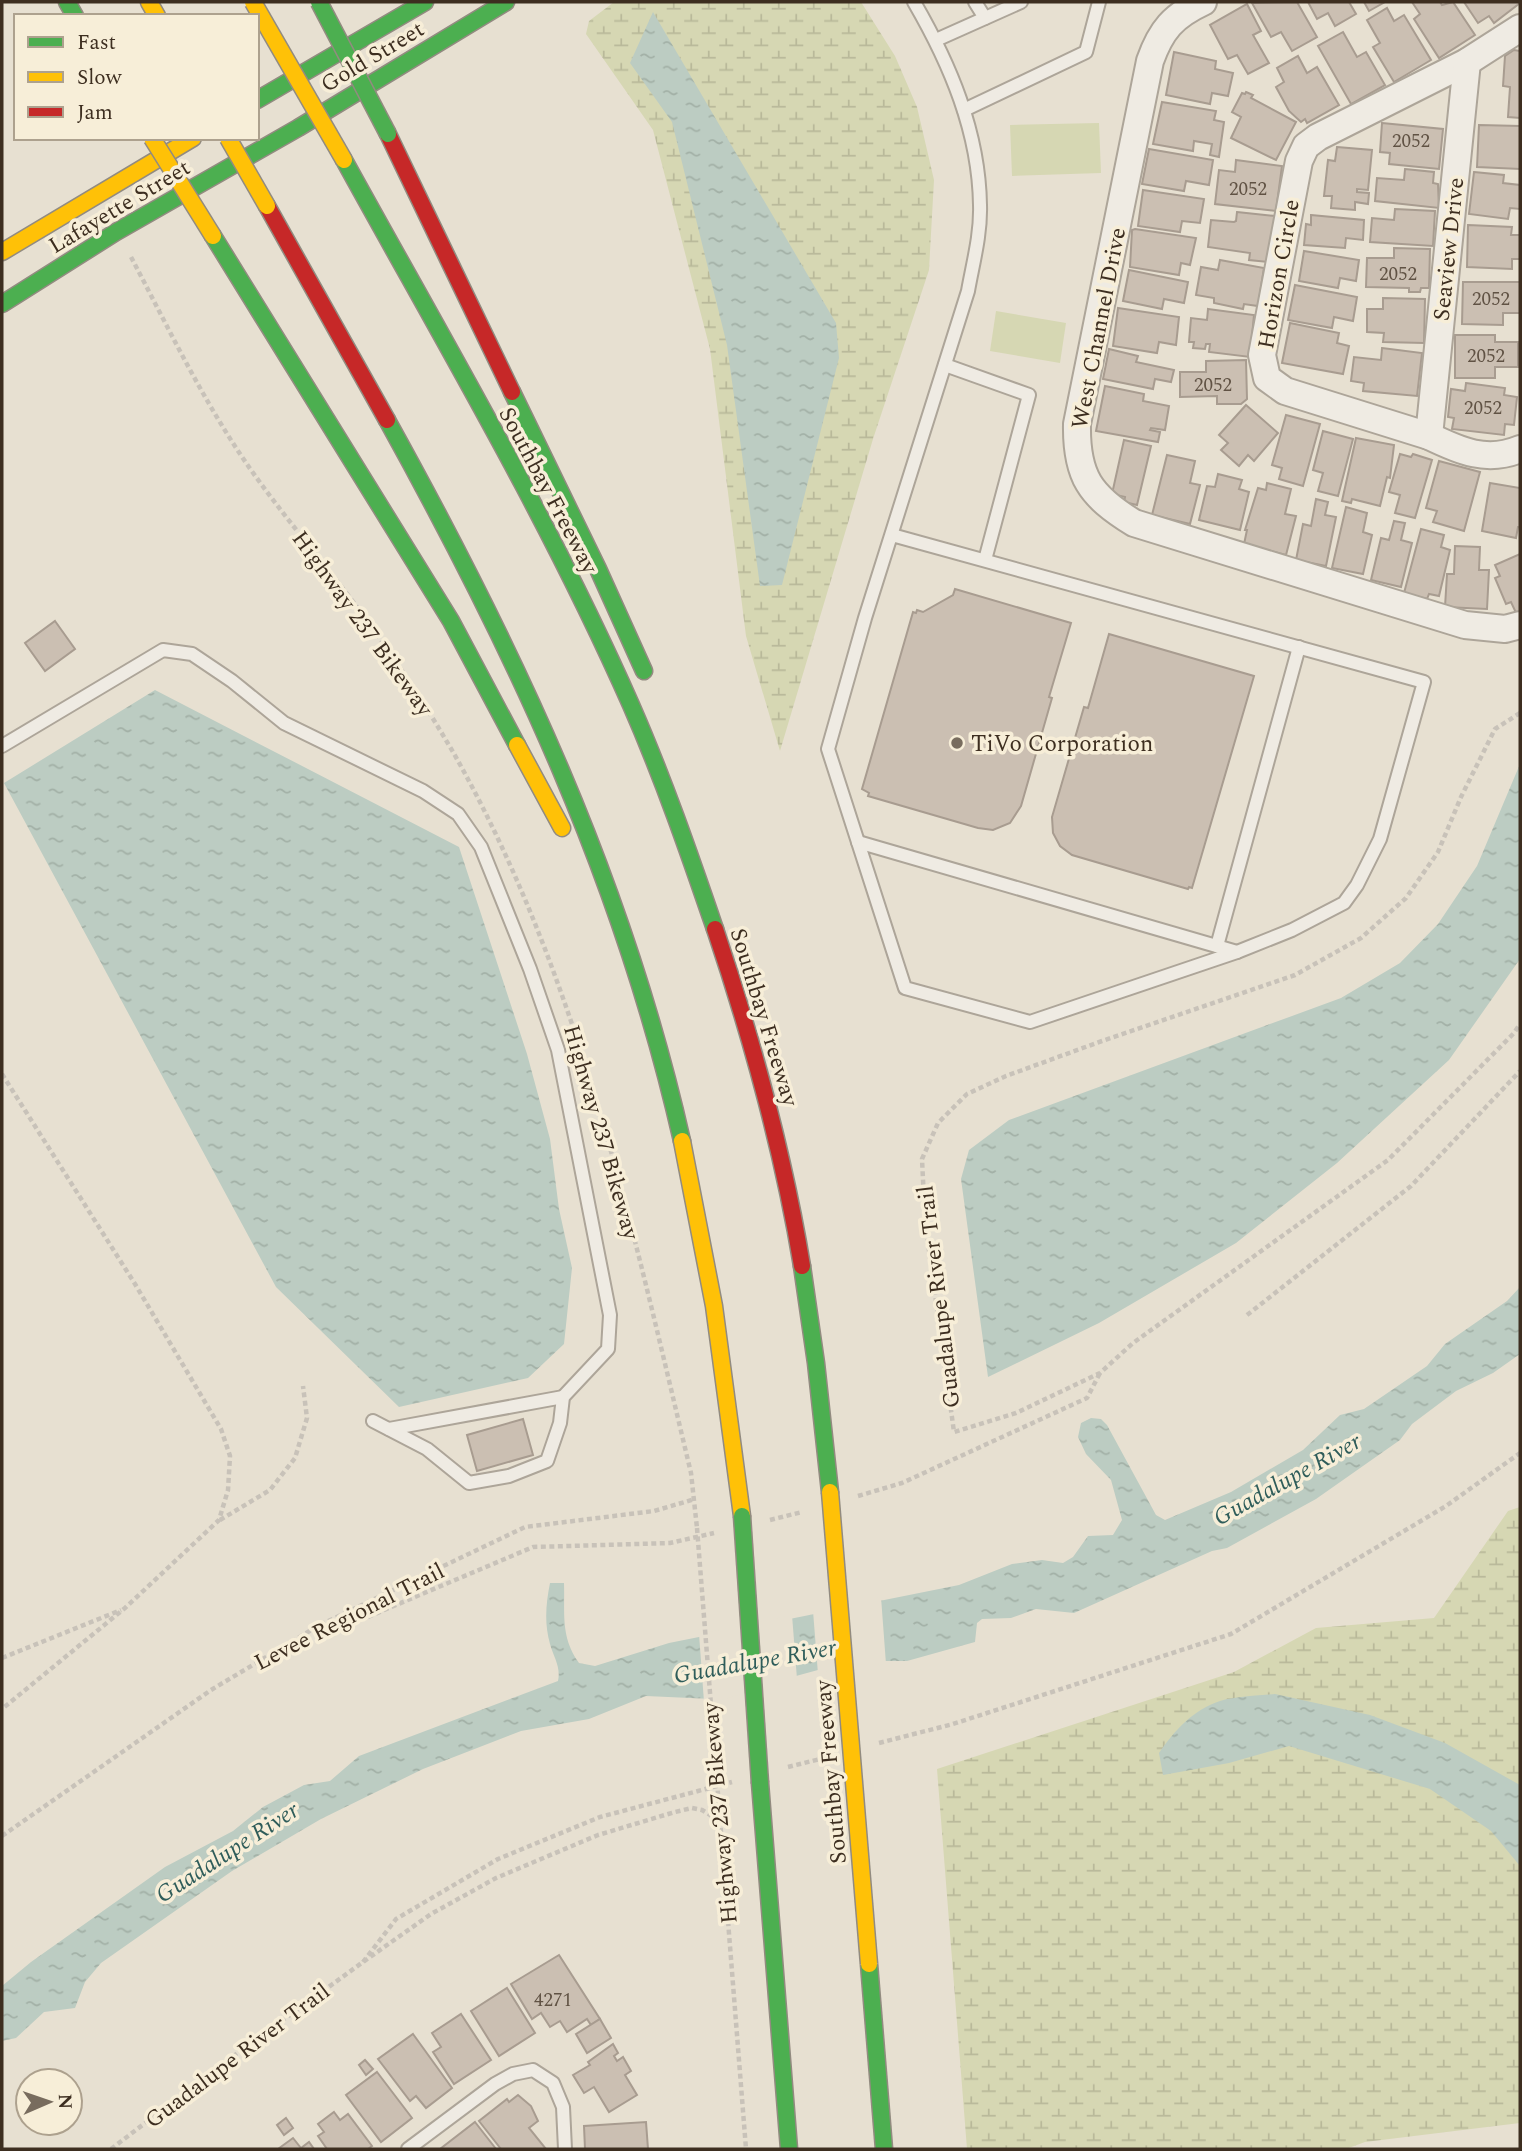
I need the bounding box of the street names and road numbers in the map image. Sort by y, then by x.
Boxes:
street label: Gold Street [314,12,431,102]
street label: Lafayette Street [42,151,197,264]
street label: Seaview Drive [1425,176,1474,323]
street label: Horizon Circle [1249,197,1310,352]
street label: West Channel Drive [1063,224,1136,432]
street label: Southbay Freeway [489,401,607,581]
street label: Highway 237 Bikeway [282,524,442,725]
street label: Southbay Freeway [720,924,808,1112]
street label: Highway 237 Bikeway [553,1021,648,1245]
street label: Guadalupe River Trail [908,1183,971,1410]
street label: Levee Regional Trail [248,1554,451,1680]
street label: Southbay Freeway [806,1677,857,1865]
street label: Highway 237 Bikeway [693,1700,748,1925]
street label: Guadalupe River Trail [138,1975,338,2138]

